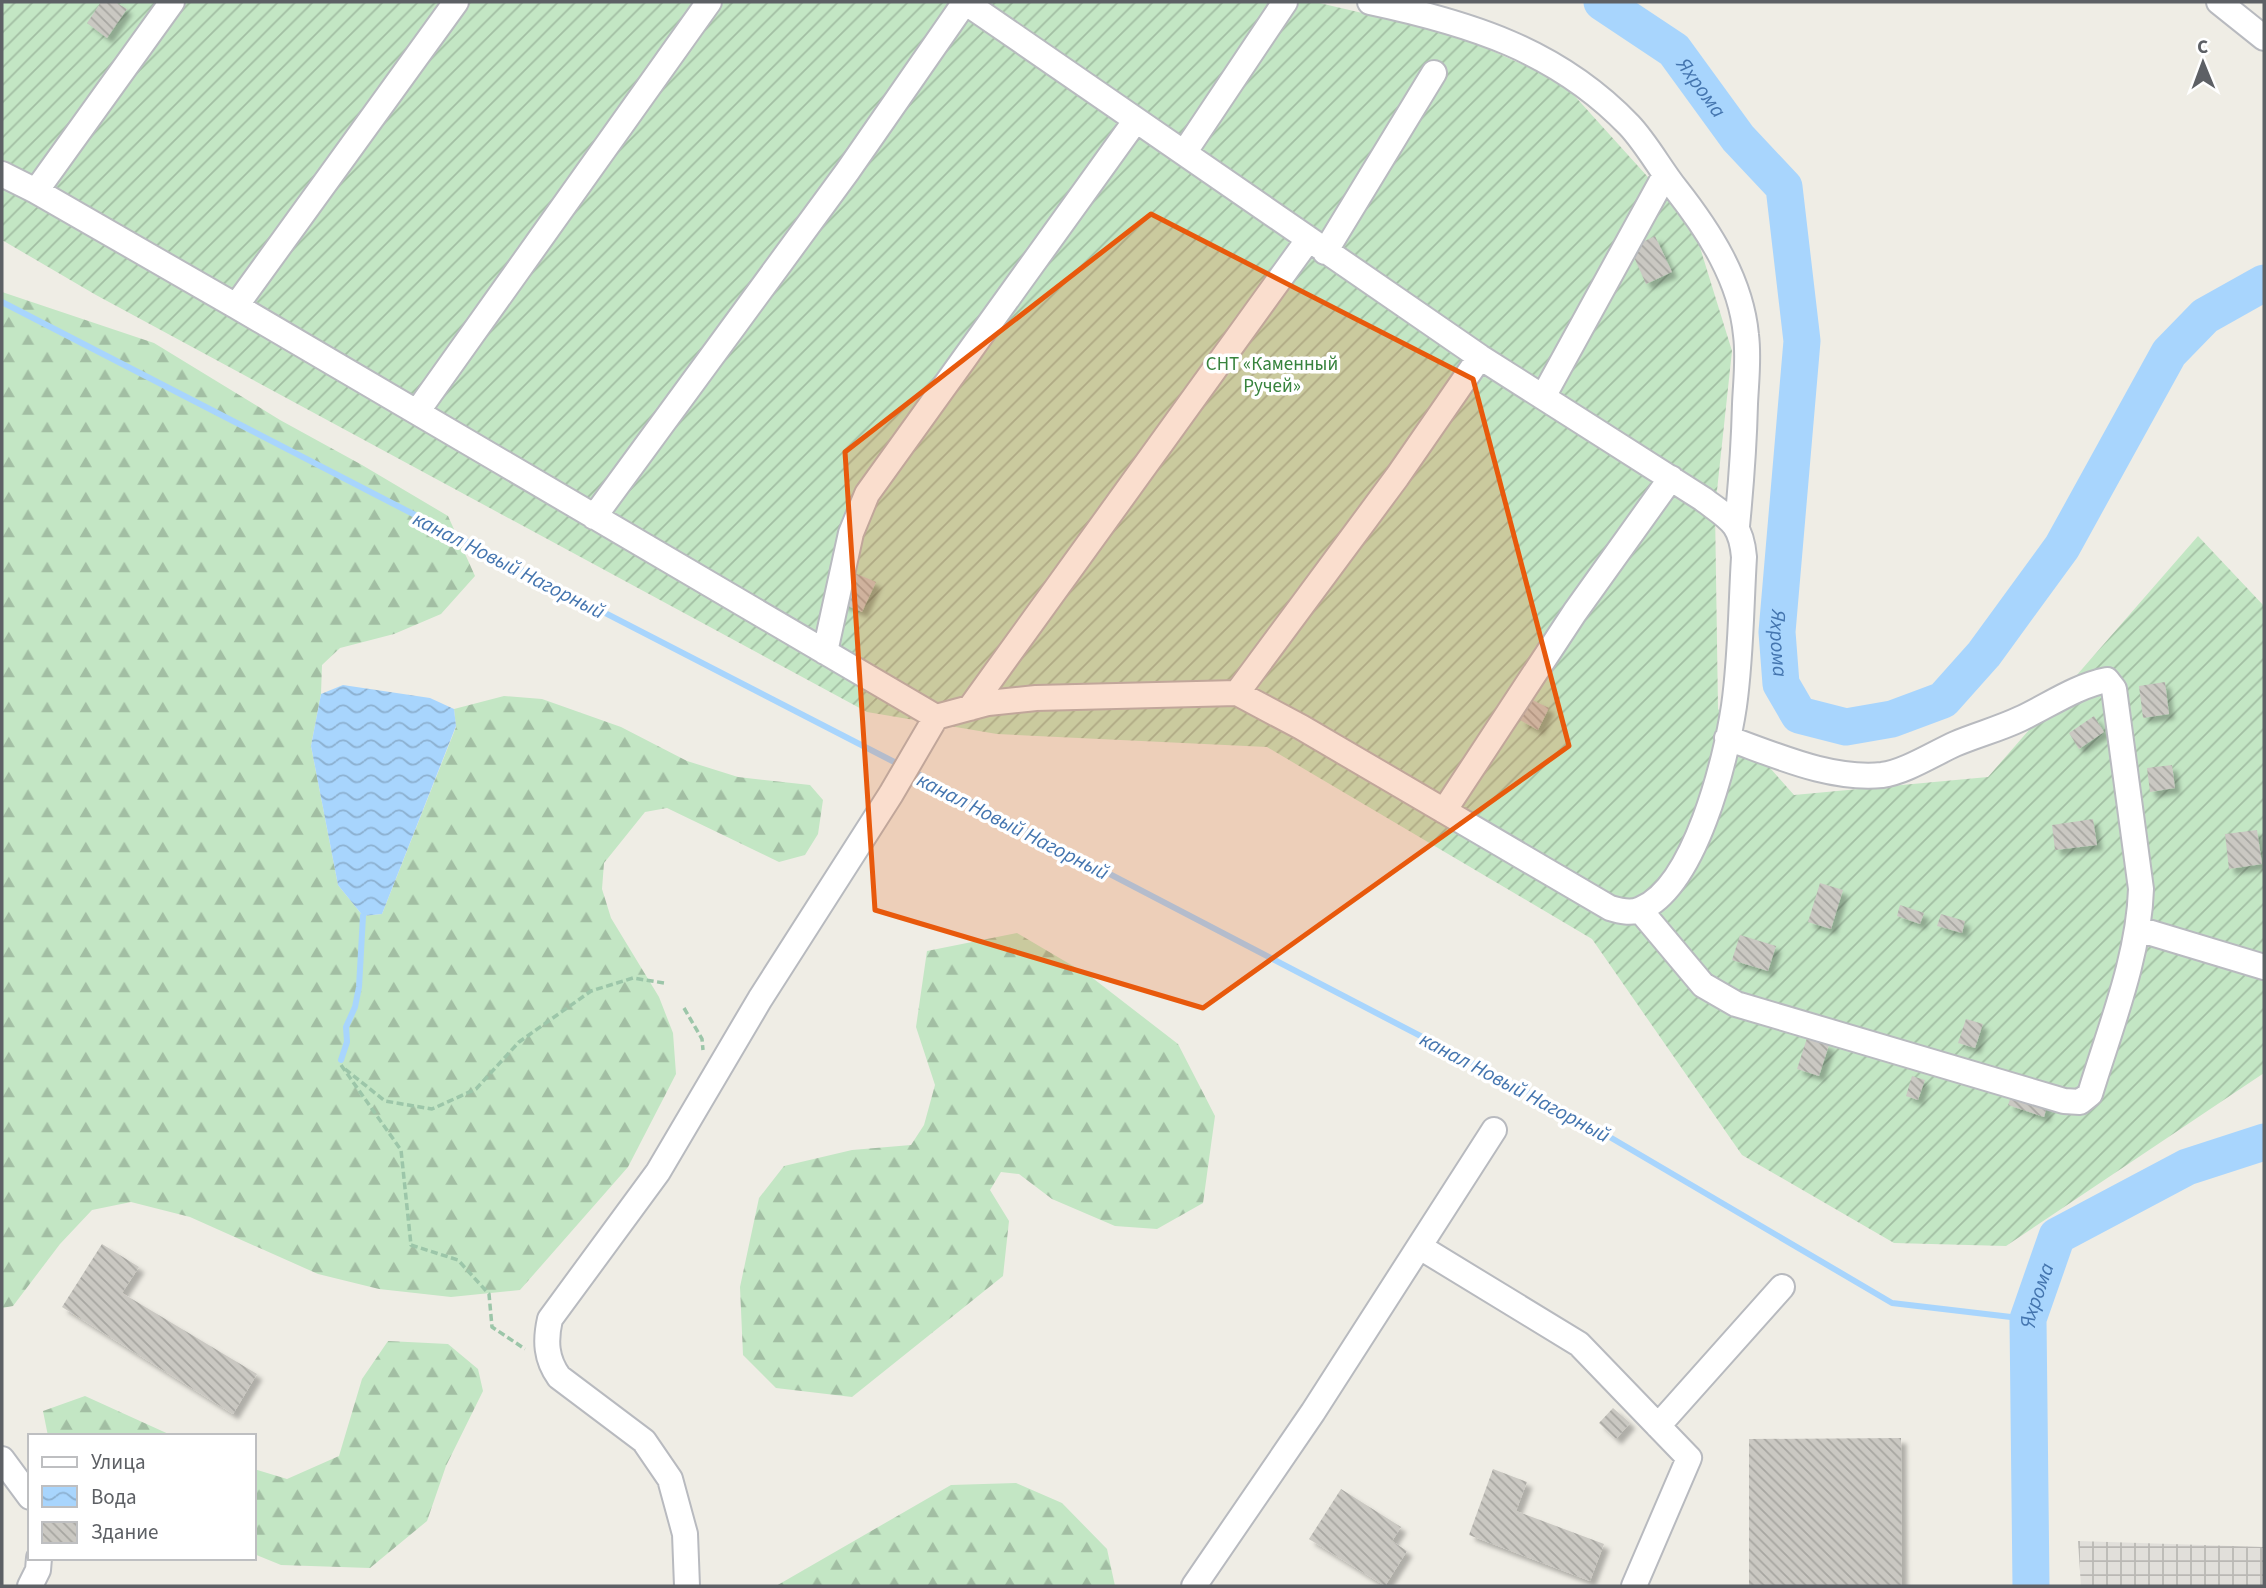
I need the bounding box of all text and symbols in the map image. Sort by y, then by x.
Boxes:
north arrow [2168,28,2238,98]
text: С [2197,34,2208,61]
water label: Яхрома [1669,51,1733,124]
park label: СНТ «Каменный Ручей» [1206,351,1338,400]
water label: канал Новый Нагорный [408,504,610,626]
water label: Яхрома [1762,607,1795,678]
water label: канал Новый Нагорный [912,765,1114,887]
water label: канал Новый Нагорный [1414,1024,1616,1150]
water label: Яхрома [2013,1259,2062,1329]
legend [28,1434,256,1560]
text: Улица [91,1447,146,1477]
text: Вода [91,1482,137,1512]
text: Здание [91,1517,159,1547]

